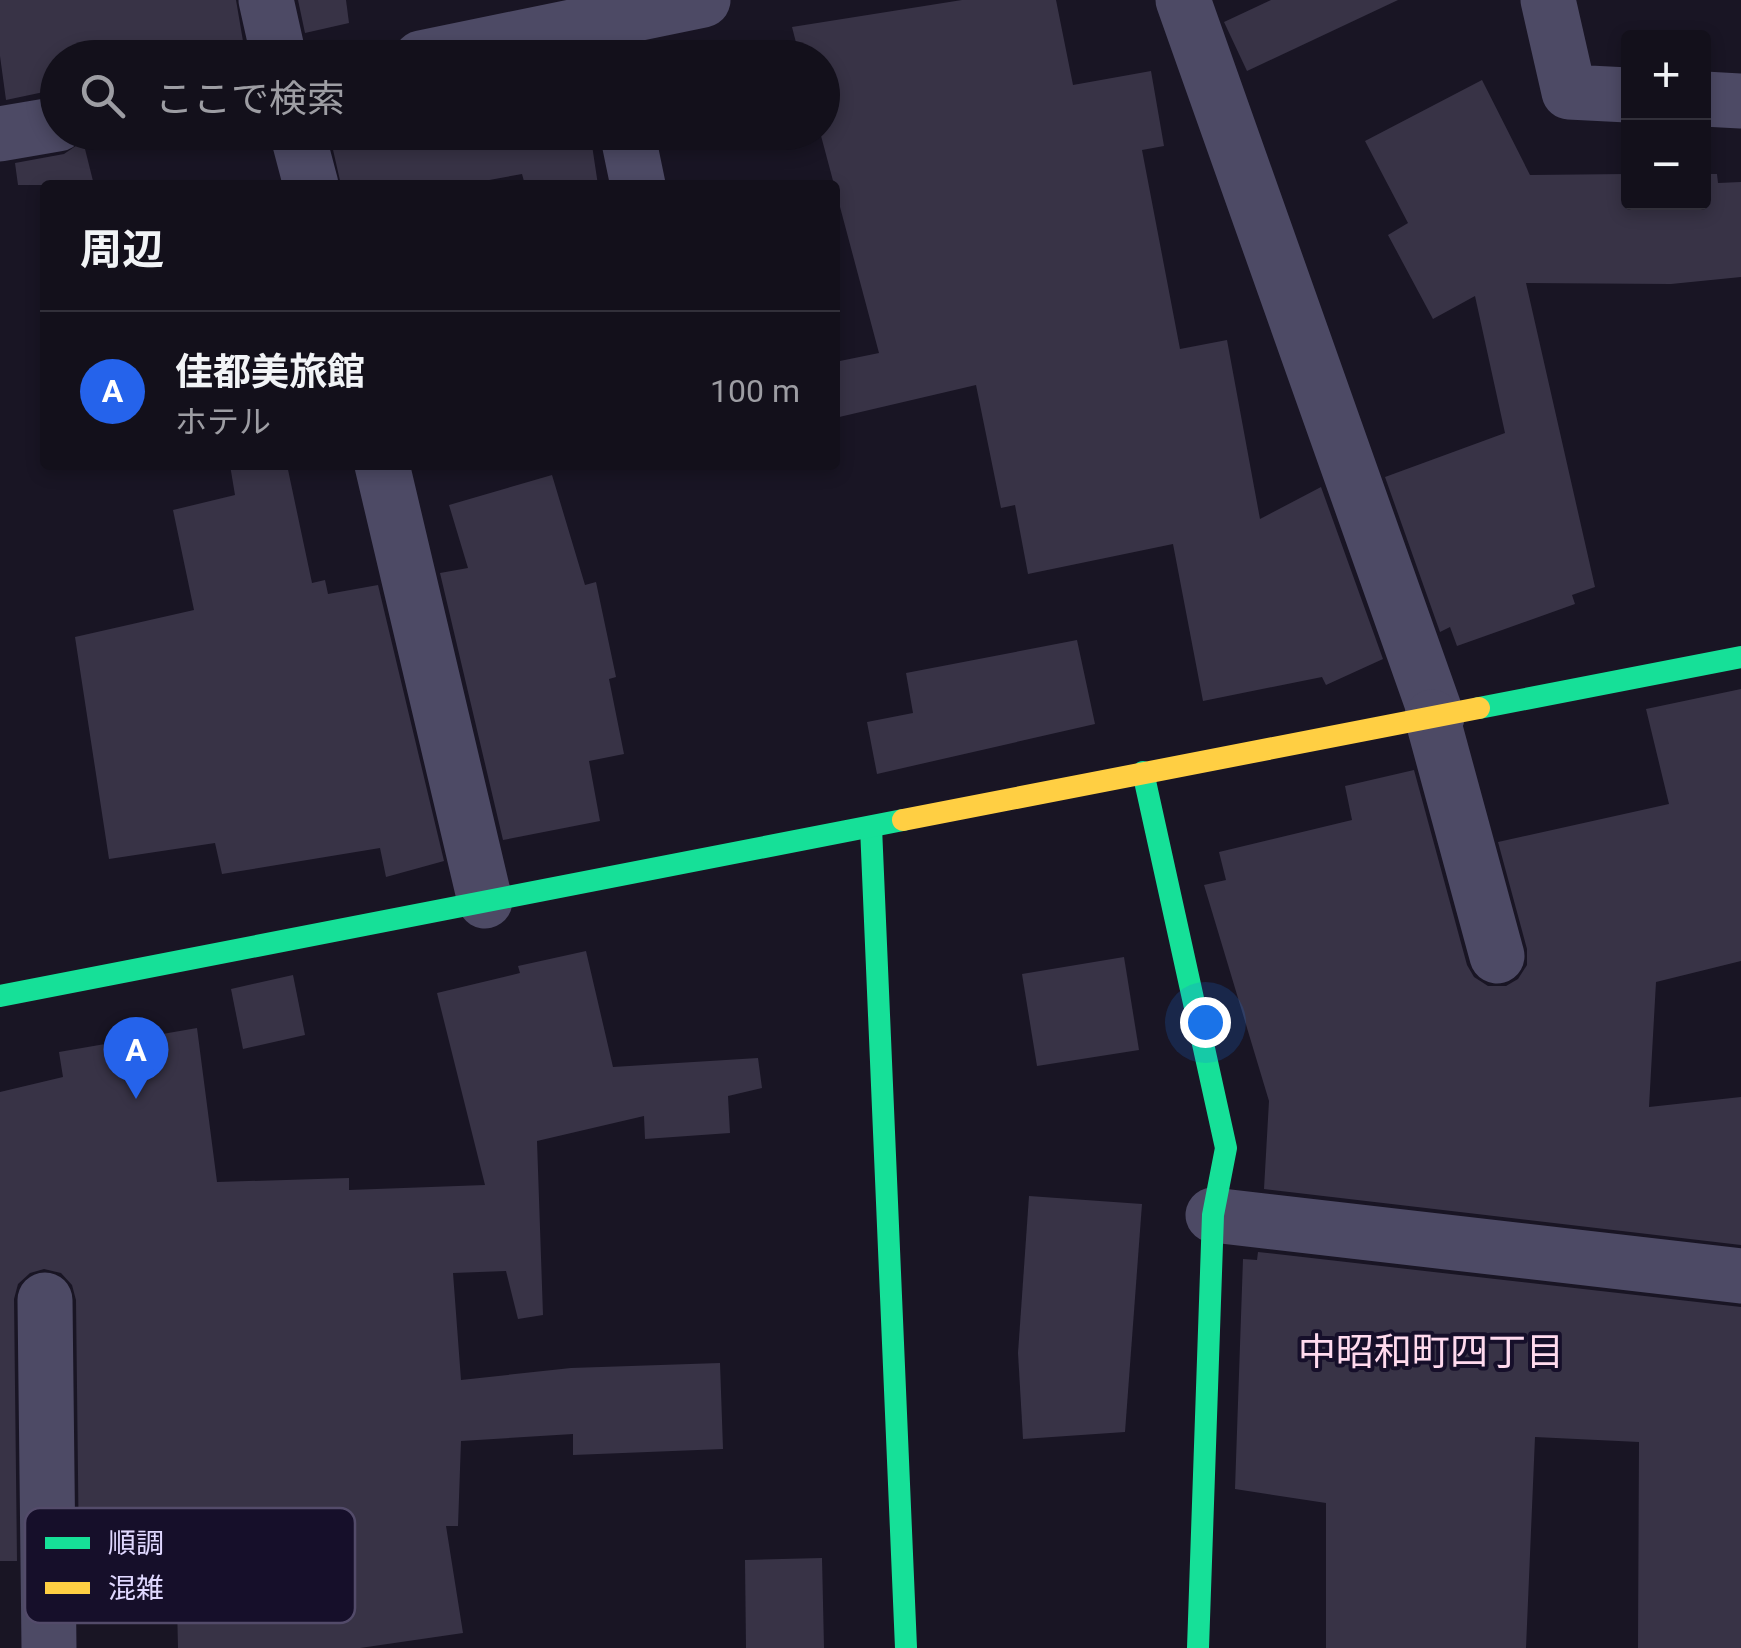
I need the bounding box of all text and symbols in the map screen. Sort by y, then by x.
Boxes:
map controls [1621,30,1711,210]
button: + [1621,30,1711,120]
search box [40,40,840,150]
icon: search [75,68,130,123]
text: ここで検索 [155,77,345,121]
button: − [1621,120,1711,210]
text: 周辺 [80,225,164,274]
text: 佳都美旅館 [175,350,365,394]
text: A [102,372,123,410]
text: 100 m [710,372,800,410]
text: ホテル [175,403,271,441]
your location [1180,997,1231,1048]
pin: A [104,1016,168,1099]
district label: 中昭和町四丁目 [1298,1330,1564,1374]
legend [25,1508,355,1623]
text: 順調 [108,1527,164,1560]
text: 混雑 [108,1572,164,1605]

